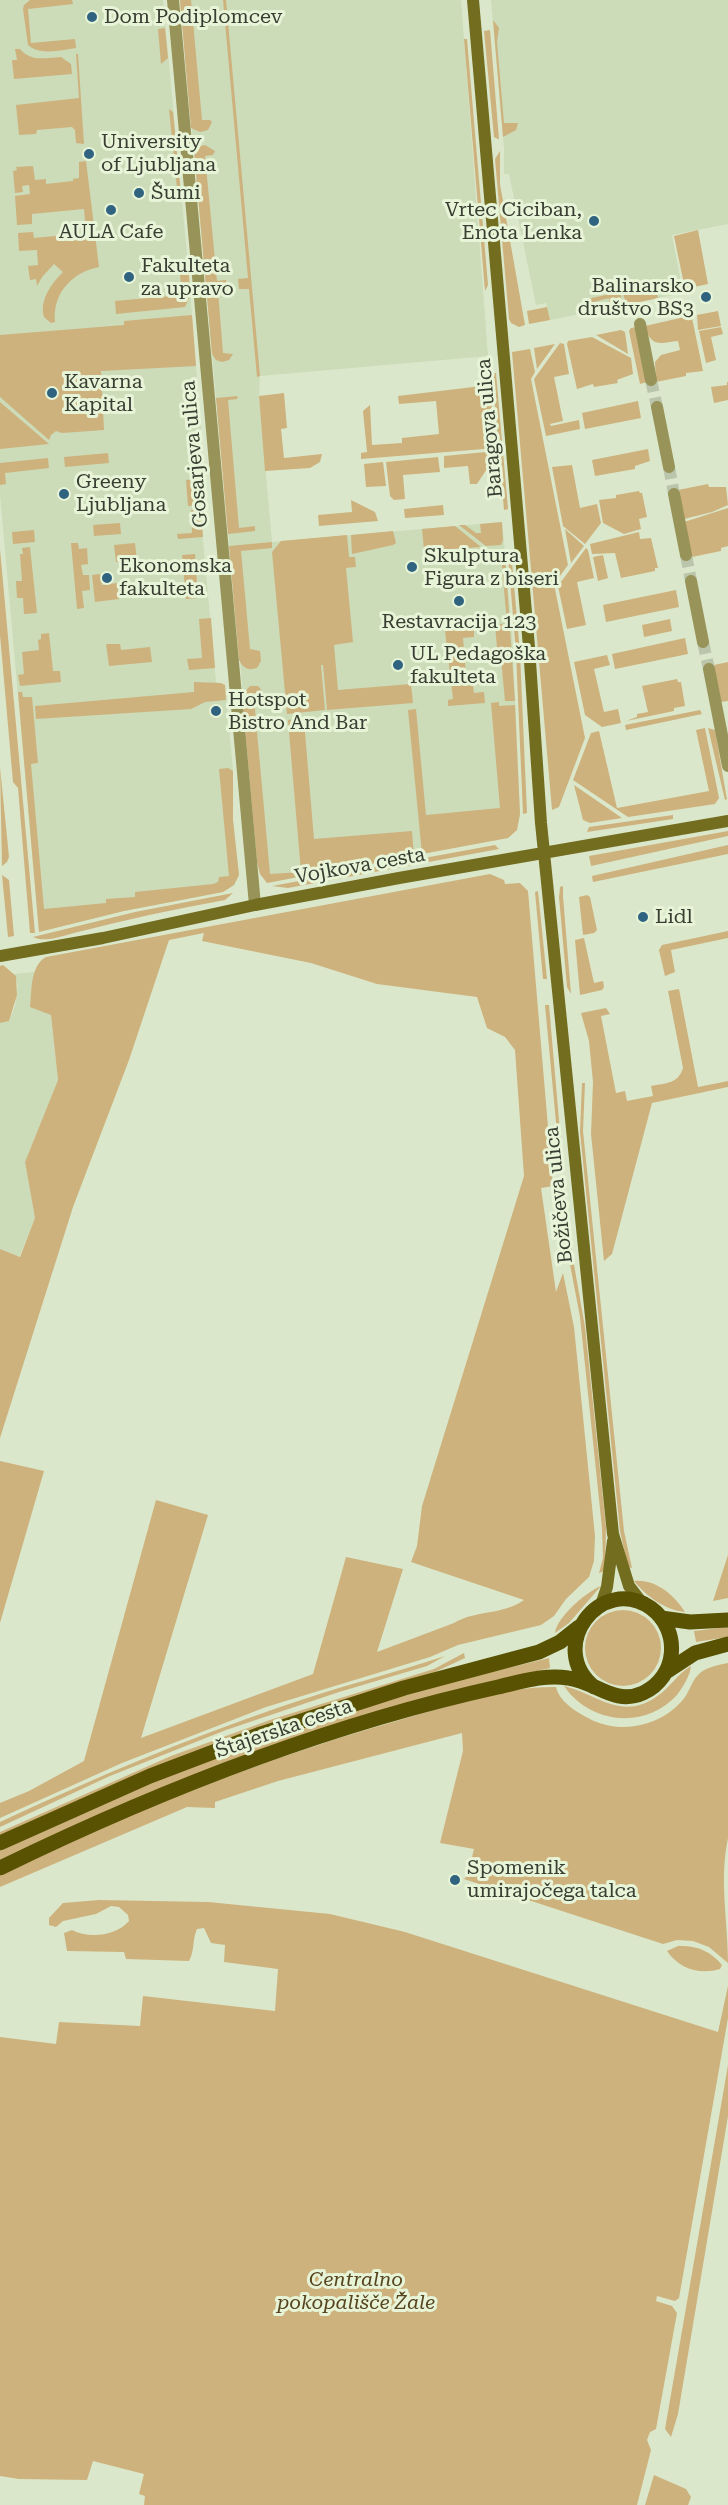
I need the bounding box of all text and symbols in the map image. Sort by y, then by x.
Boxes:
place label: Dom Podiplomcev [104,5,282,29]
marker: Dom Podiplomcev [85,10,99,24]
place label: University of Ljubljana [101,130,216,177]
marker: University of Ljubljana [82,147,96,161]
place label: Šumi [151,181,201,205]
marker: Šumi [132,186,146,200]
place label: Vrtec Ciciban, Enota Lenka [445,198,582,245]
marker: AULA Cafe [104,203,118,217]
marker: Vrtec Ciciban, Enota Lenka [587,214,601,228]
place label: AULA Cafe [59,220,163,244]
place label: Fakulteta za upravo [141,254,234,301]
marker: Fakulteta za upravo [122,270,136,284]
place label: Balinarsko društvo BS3 [578,274,694,321]
marker: Balinarsko društvo BS3 [699,290,713,304]
street label: Baragova ulica [472,357,508,499]
place label: Kavarna Kapital [64,370,143,417]
street label: Gosarjeva ulica [177,379,213,529]
marker: Kavarna Kapital [45,386,59,400]
place label: Greeny Ljubljana [76,470,166,517]
marker: Greeny Ljubljana [57,487,71,501]
place label: Skulptura Figura z biseri [424,544,559,591]
place label: Ekonomska fakulteta [119,554,232,601]
marker: Skulptura Figura z biseri [405,560,419,574]
marker: Ekonomska fakulteta [100,571,114,585]
marker: Restavracija 123 [452,594,466,608]
place label: Restavracija 123 [382,610,536,634]
place label: UL Pedagoška fakulteta [410,642,546,689]
marker: UL Pedagoška fakulteta [391,658,405,672]
place label: Hotspot Bistro And Bar [228,688,367,735]
marker: Hotspot Bistro And Bar [209,704,223,718]
street label: Vojkova cesta [293,843,427,889]
place label: Lidl [655,905,693,929]
marker: Lidl [636,910,650,924]
street label: Božičeva ulica [540,1125,578,1265]
street label: Štajerska cesta [213,1694,355,1764]
place label: Spomenik umirajočega talca [467,1856,637,1903]
marker: Spomenik umirajočega talca [448,1873,462,1887]
park label: Centralno pokopališče Žale [277,2268,435,2315]

